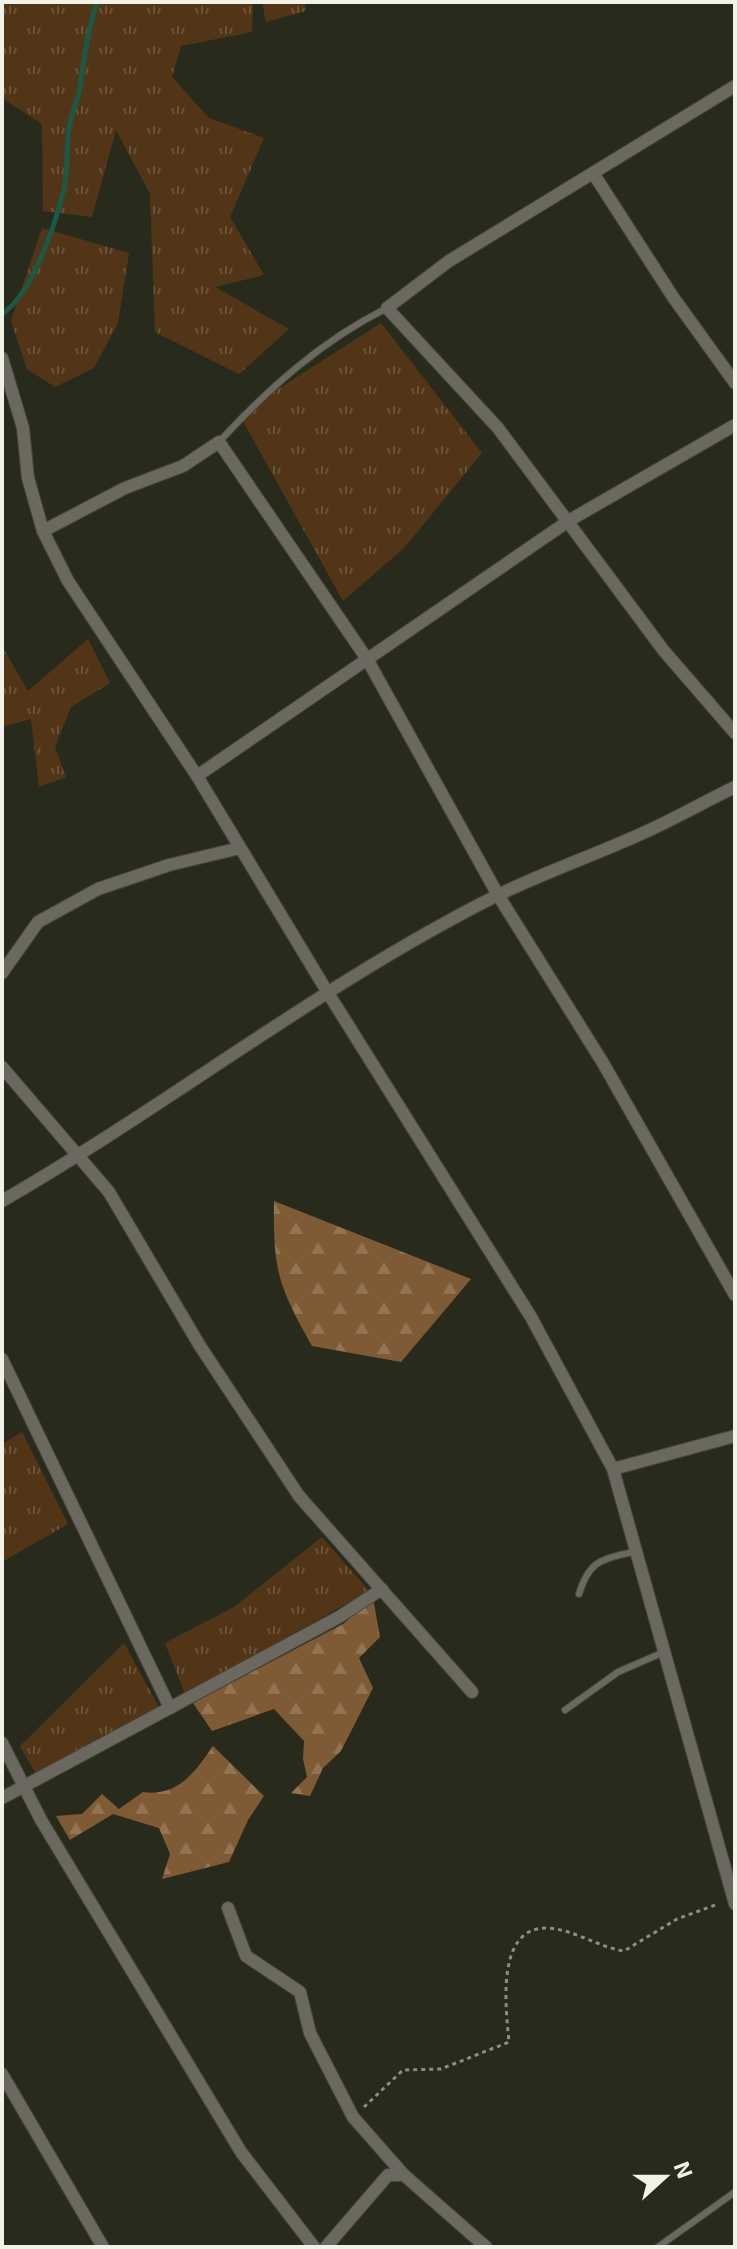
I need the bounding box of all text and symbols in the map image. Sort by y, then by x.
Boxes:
north arrow [625,2137,705,2217]
text: N [670,2157,700,2182]

